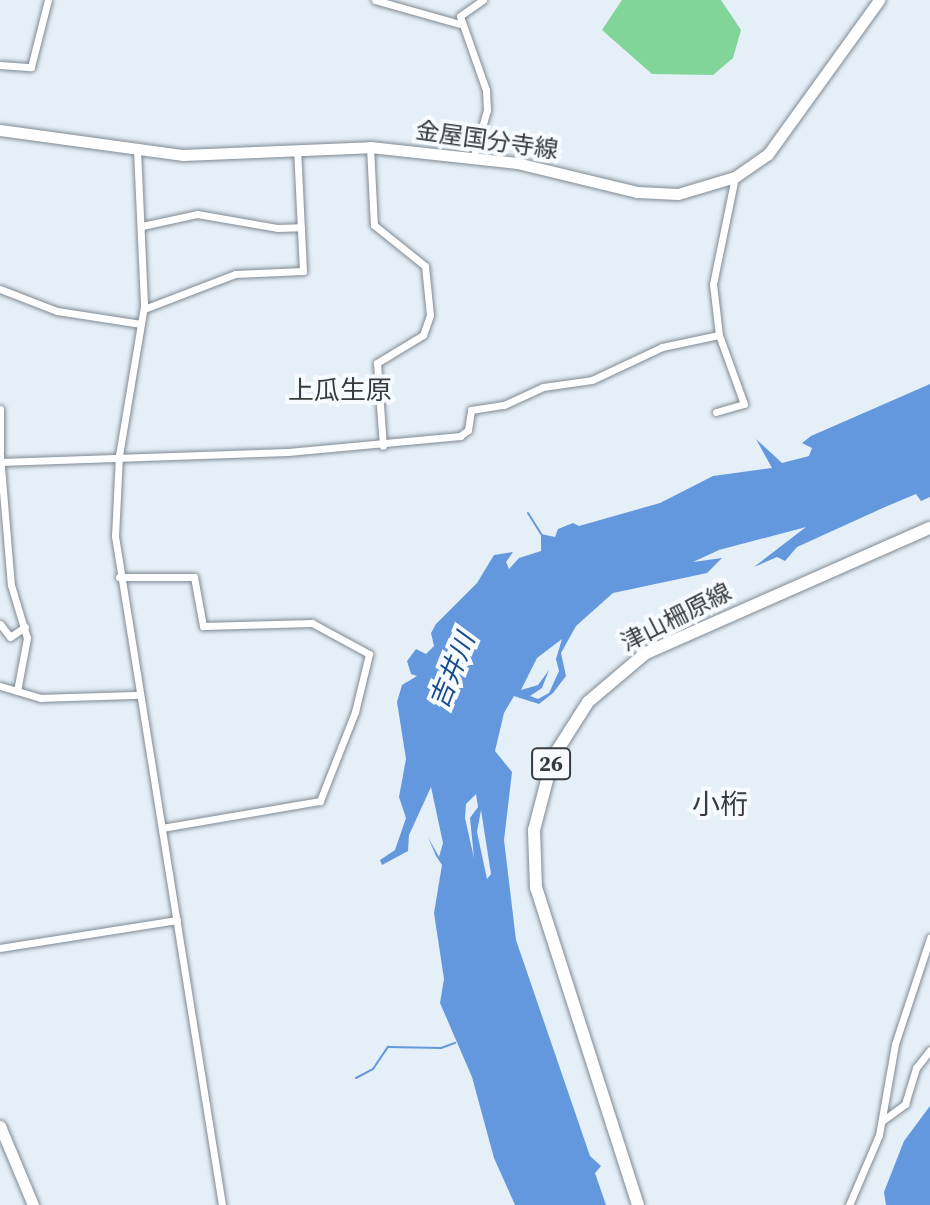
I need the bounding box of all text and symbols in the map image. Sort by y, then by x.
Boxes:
street label: 金屋国分寺線 [414,116,560,164]
district label: 上瓜生原 [288,375,392,407]
street label: 津山柵原線 [616,577,736,657]
water label: 吉井川 [424,629,482,713]
road number: 26 [531,746,571,782]
district label: 小桁 [692,787,748,821]

